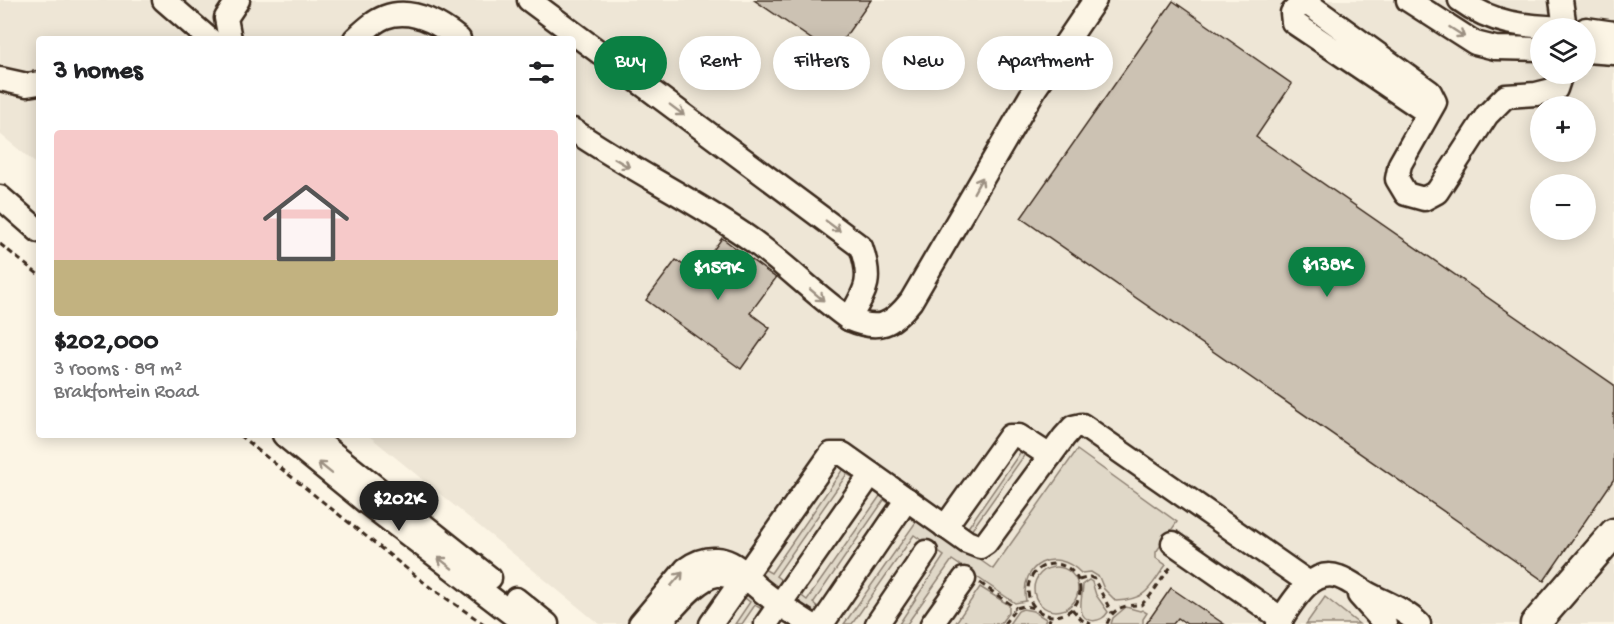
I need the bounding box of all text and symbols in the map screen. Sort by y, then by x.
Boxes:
map controls [1530,18,1596,240]
button: layers [1530,18,1596,84]
one-way arrow [1448,27,1465,39]
chip: Buy [594,36,667,90]
chip: Rent [679,36,761,90]
chip: Filters [773,36,870,90]
chip: New [882,36,965,90]
chip: Apartment [977,36,1113,90]
icon: filters [525,56,558,89]
text: 3 homes [54,57,143,88]
button: + [1530,96,1596,162]
one-way arrow [668,104,684,116]
one-way arrow [613,157,630,169]
icon: home [252,169,360,277]
button: − [1530,174,1596,240]
one-way arrow [972,177,984,194]
one-way arrow [825,220,841,232]
pin: $138K [1285,247,1369,298]
pin: $159K [676,250,760,301]
text: $138K [1302,255,1352,278]
text: $159K [694,258,742,281]
one-way arrow [809,288,824,302]
text: $202,000 [54,328,158,359]
text: 3 rooms · 89 m² [54,359,182,382]
text: Brakfontein Road [54,382,198,405]
one-way arrow [317,462,333,475]
pin: $202K [357,481,441,532]
text: $202K [374,489,424,512]
one-way arrow [438,556,454,569]
one-way arrow [671,571,684,587]

